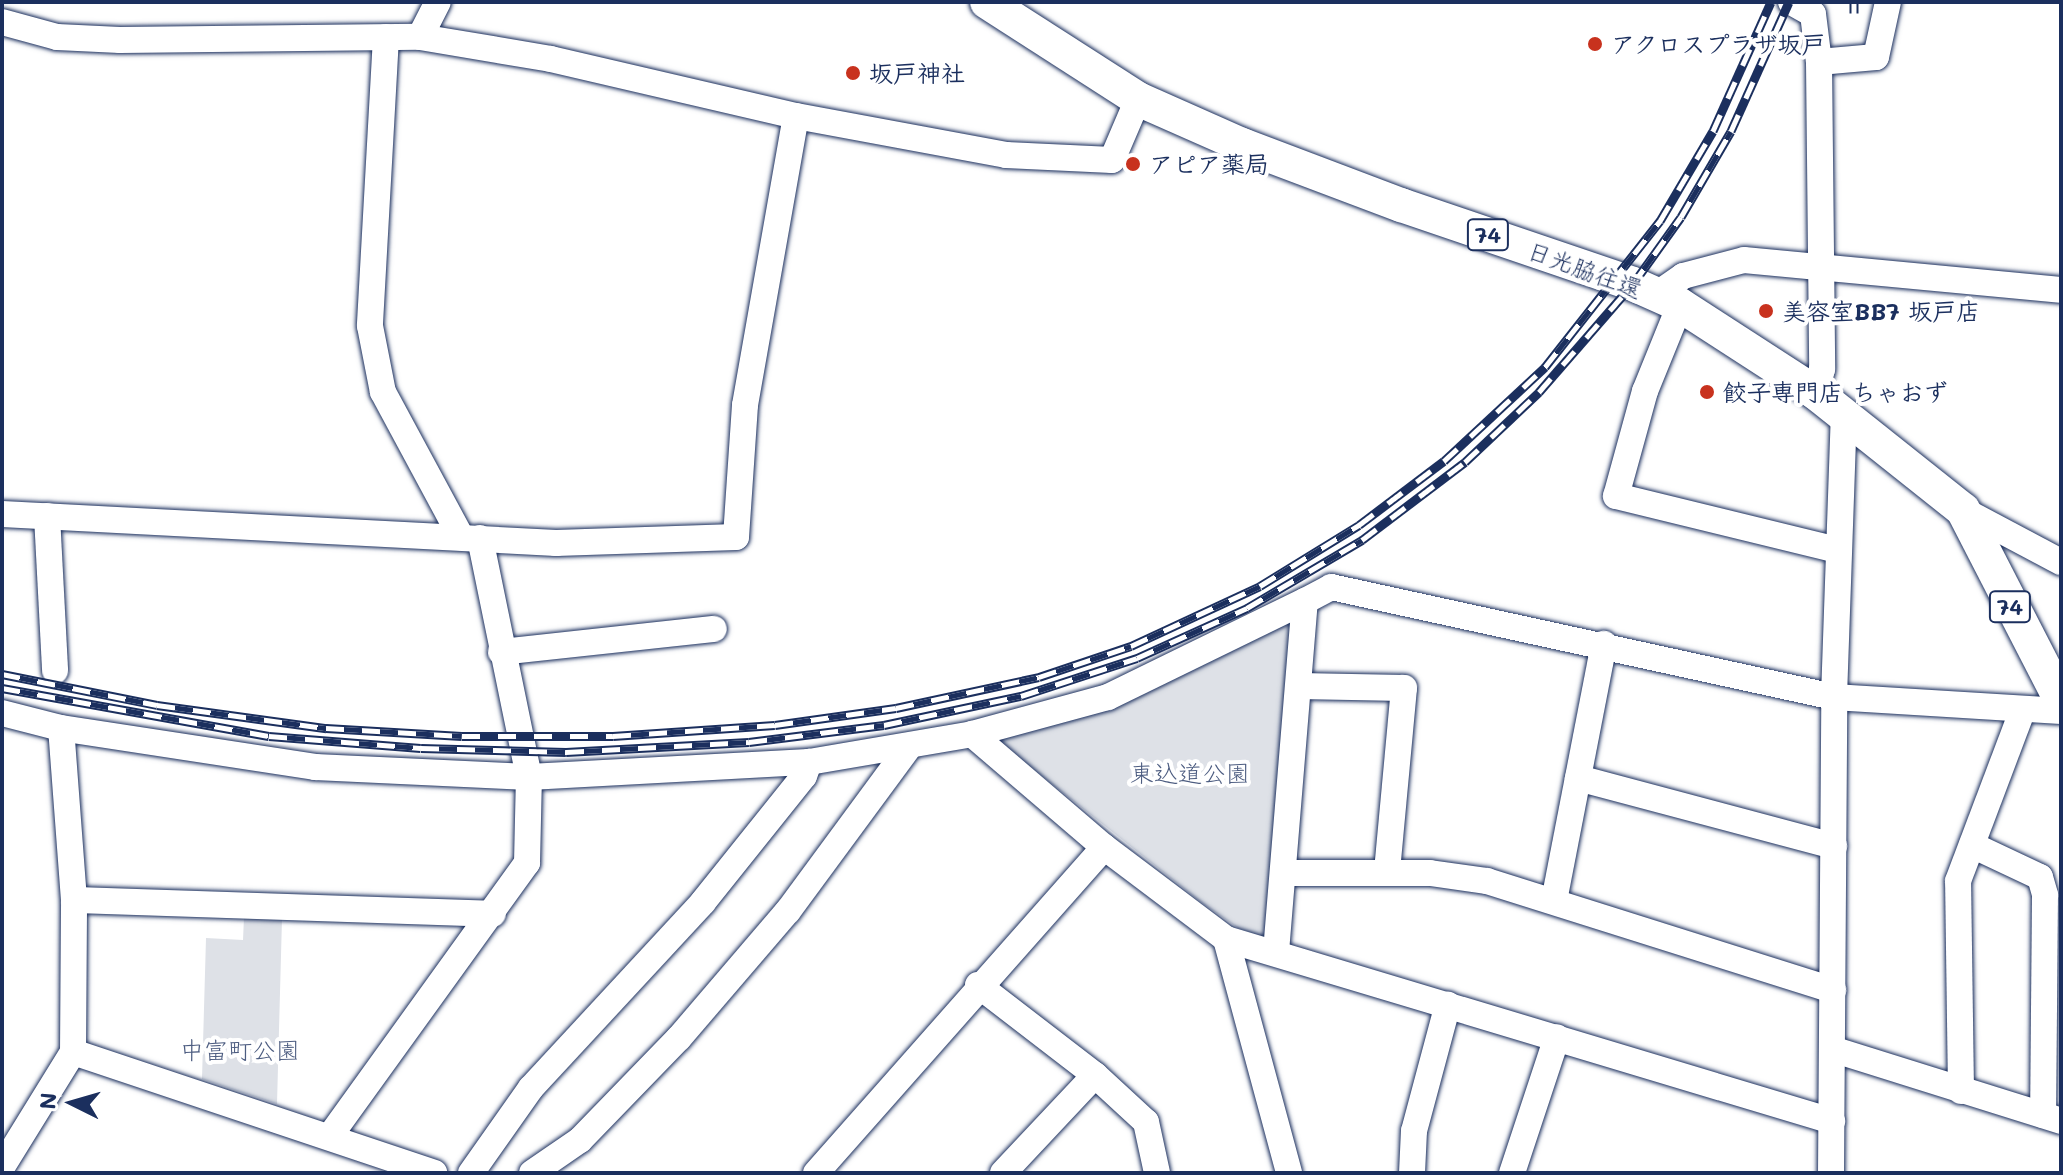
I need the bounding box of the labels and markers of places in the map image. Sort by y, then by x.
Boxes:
place label: アクロスプラザ坂戸 [1611,30,1827,58]
marker: アクロスプラザ坂戸 [1586,35,1604,53]
place label: 坂戸神社 [869,59,965,87]
marker: 坂戸神社 [844,64,862,82]
place label: アピア薬局 [1149,150,1269,178]
marker: アピア薬局 [1124,155,1142,173]
place label: 美容室BB7 坂戸店 [1782,297,1980,325]
marker: 美容室BB7 坂戸店 [1757,302,1775,320]
place label: 餃子専門店 ちゃおず [1723,378,1948,406]
marker: 餃子専門店 ちゃおず [1698,383,1716,401]

